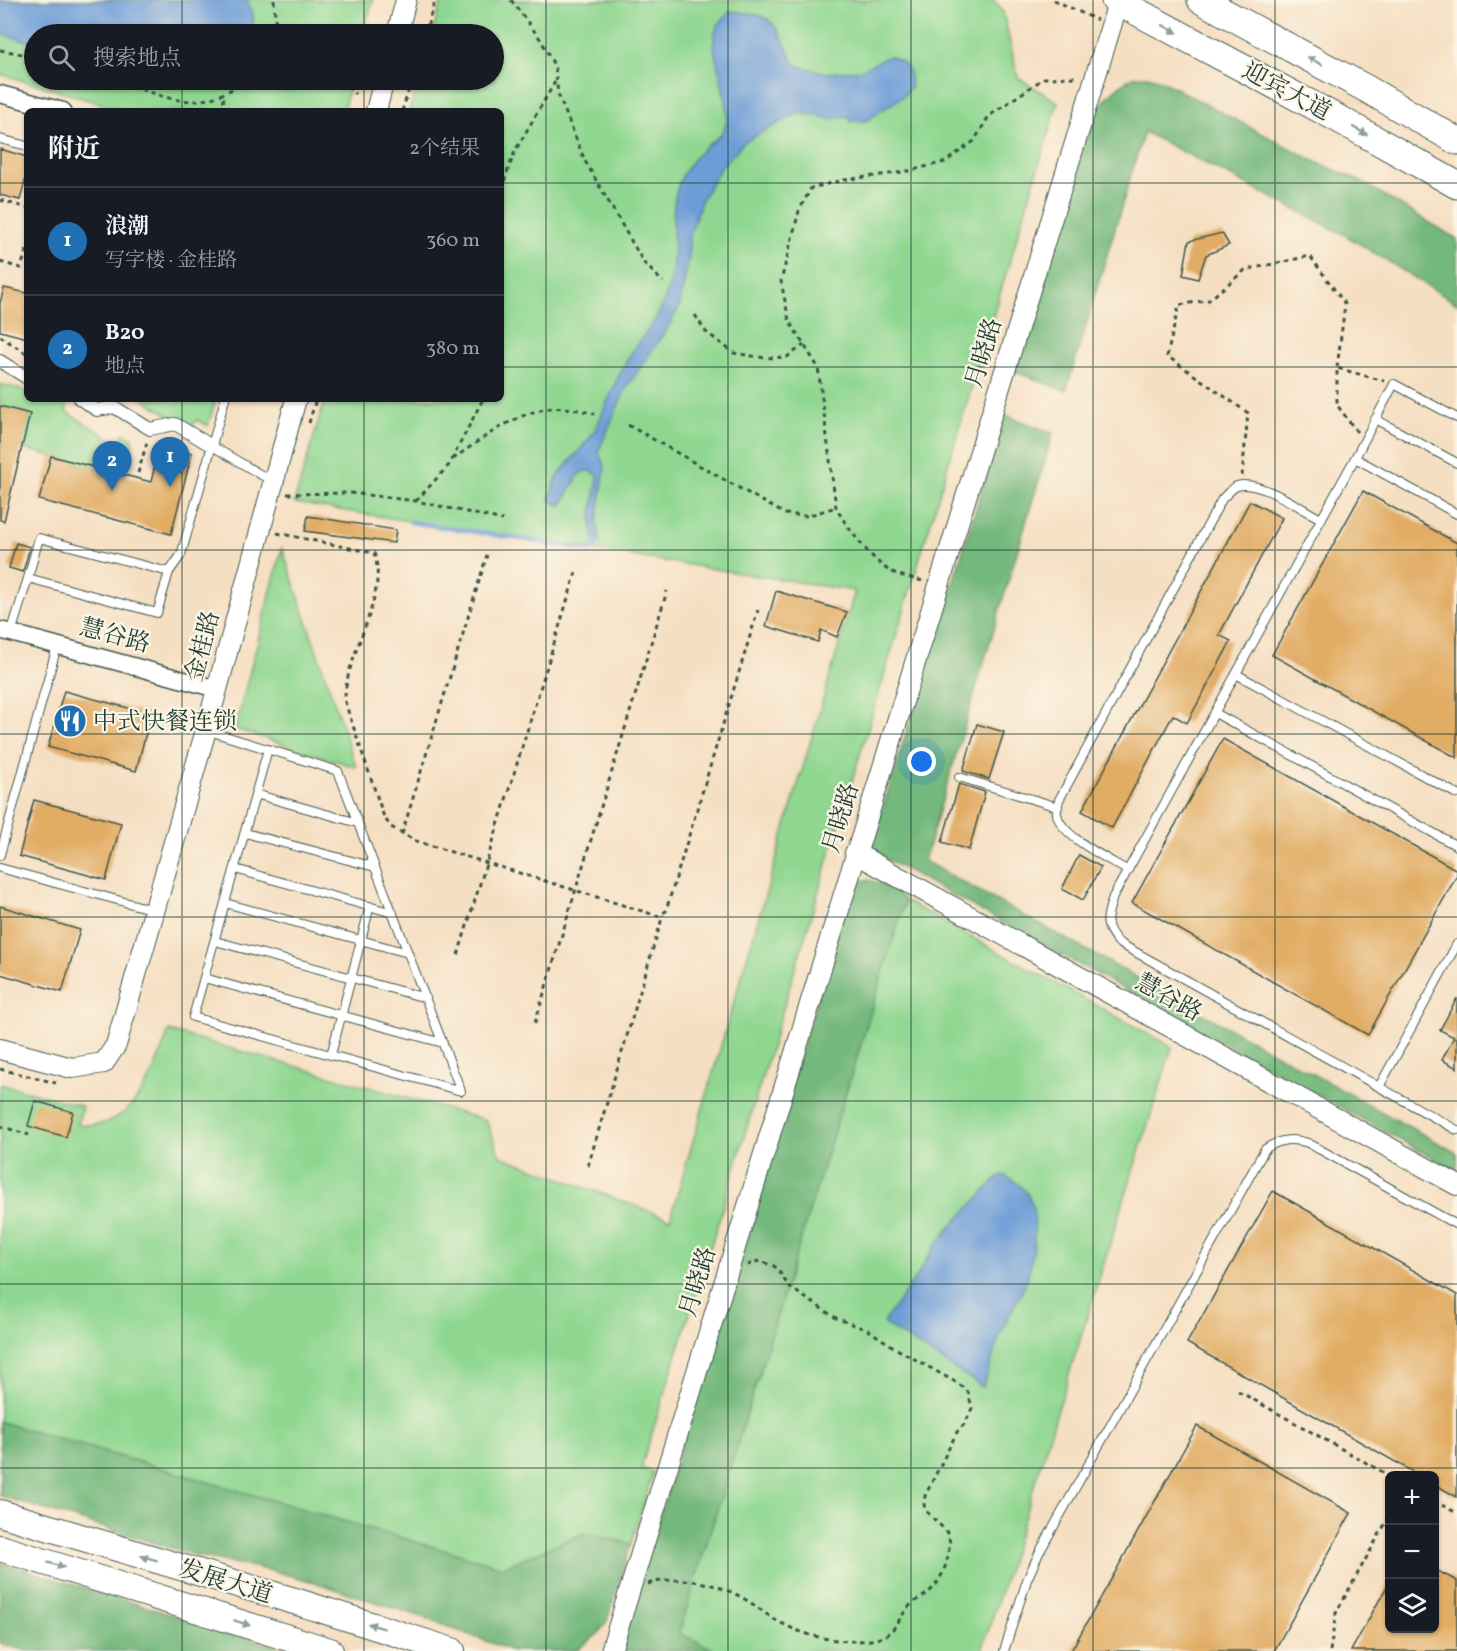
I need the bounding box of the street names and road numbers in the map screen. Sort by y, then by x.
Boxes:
street label: 迎宾大道 [1236,55,1336,130]
street label: 月晓路 [958,314,1012,393]
street label: 金桂路 [178,607,230,686]
street label: 慧谷路 [75,611,154,663]
street label: 月晓路 [815,779,869,858]
street label: 慧谷路 [1128,966,1208,1031]
street label: 月晓路 [672,1243,726,1322]
street label: 发展大道 [175,1553,276,1613]

